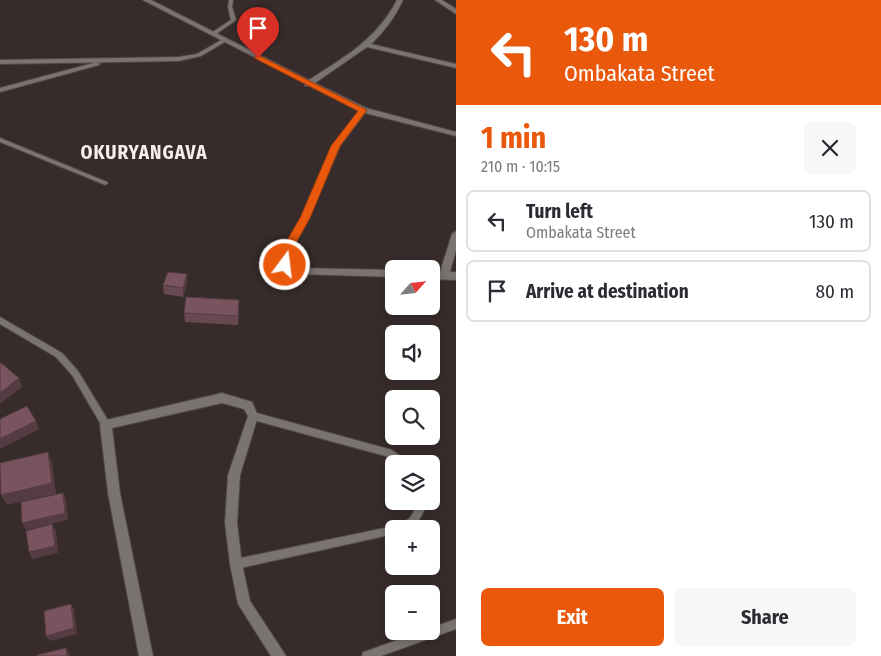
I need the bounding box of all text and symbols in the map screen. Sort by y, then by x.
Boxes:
pin [237,7,279,58]
icon: arrive [244,14,272,42]
text: 130 m [564,18,648,60]
icon: left [481,20,546,85]
text: Ombakata Street [564,60,715,87]
text: 1 min [481,120,546,156]
button: close [804,122,856,174]
district label: OKURYANGAVA [80,141,208,164]
text: 210 m · 10:15 [481,157,560,176]
text: Turn left [526,200,593,223]
icon: left [483,207,511,235]
text: 130 m [809,210,854,233]
text: Ombakata Street [526,223,636,242]
position arrow [258,238,310,290]
north arrow [385,260,440,315]
map controls [385,260,440,640]
icon: arrive [483,277,511,305]
text: Arrive at destination [526,280,689,303]
text: 80 m [816,280,854,303]
button: sound [385,325,440,380]
button: search [385,390,440,445]
button: layers [385,455,440,510]
button: + [385,520,440,575]
button: − [385,585,440,640]
button: Exit [481,588,664,646]
button: Share [674,588,856,646]

